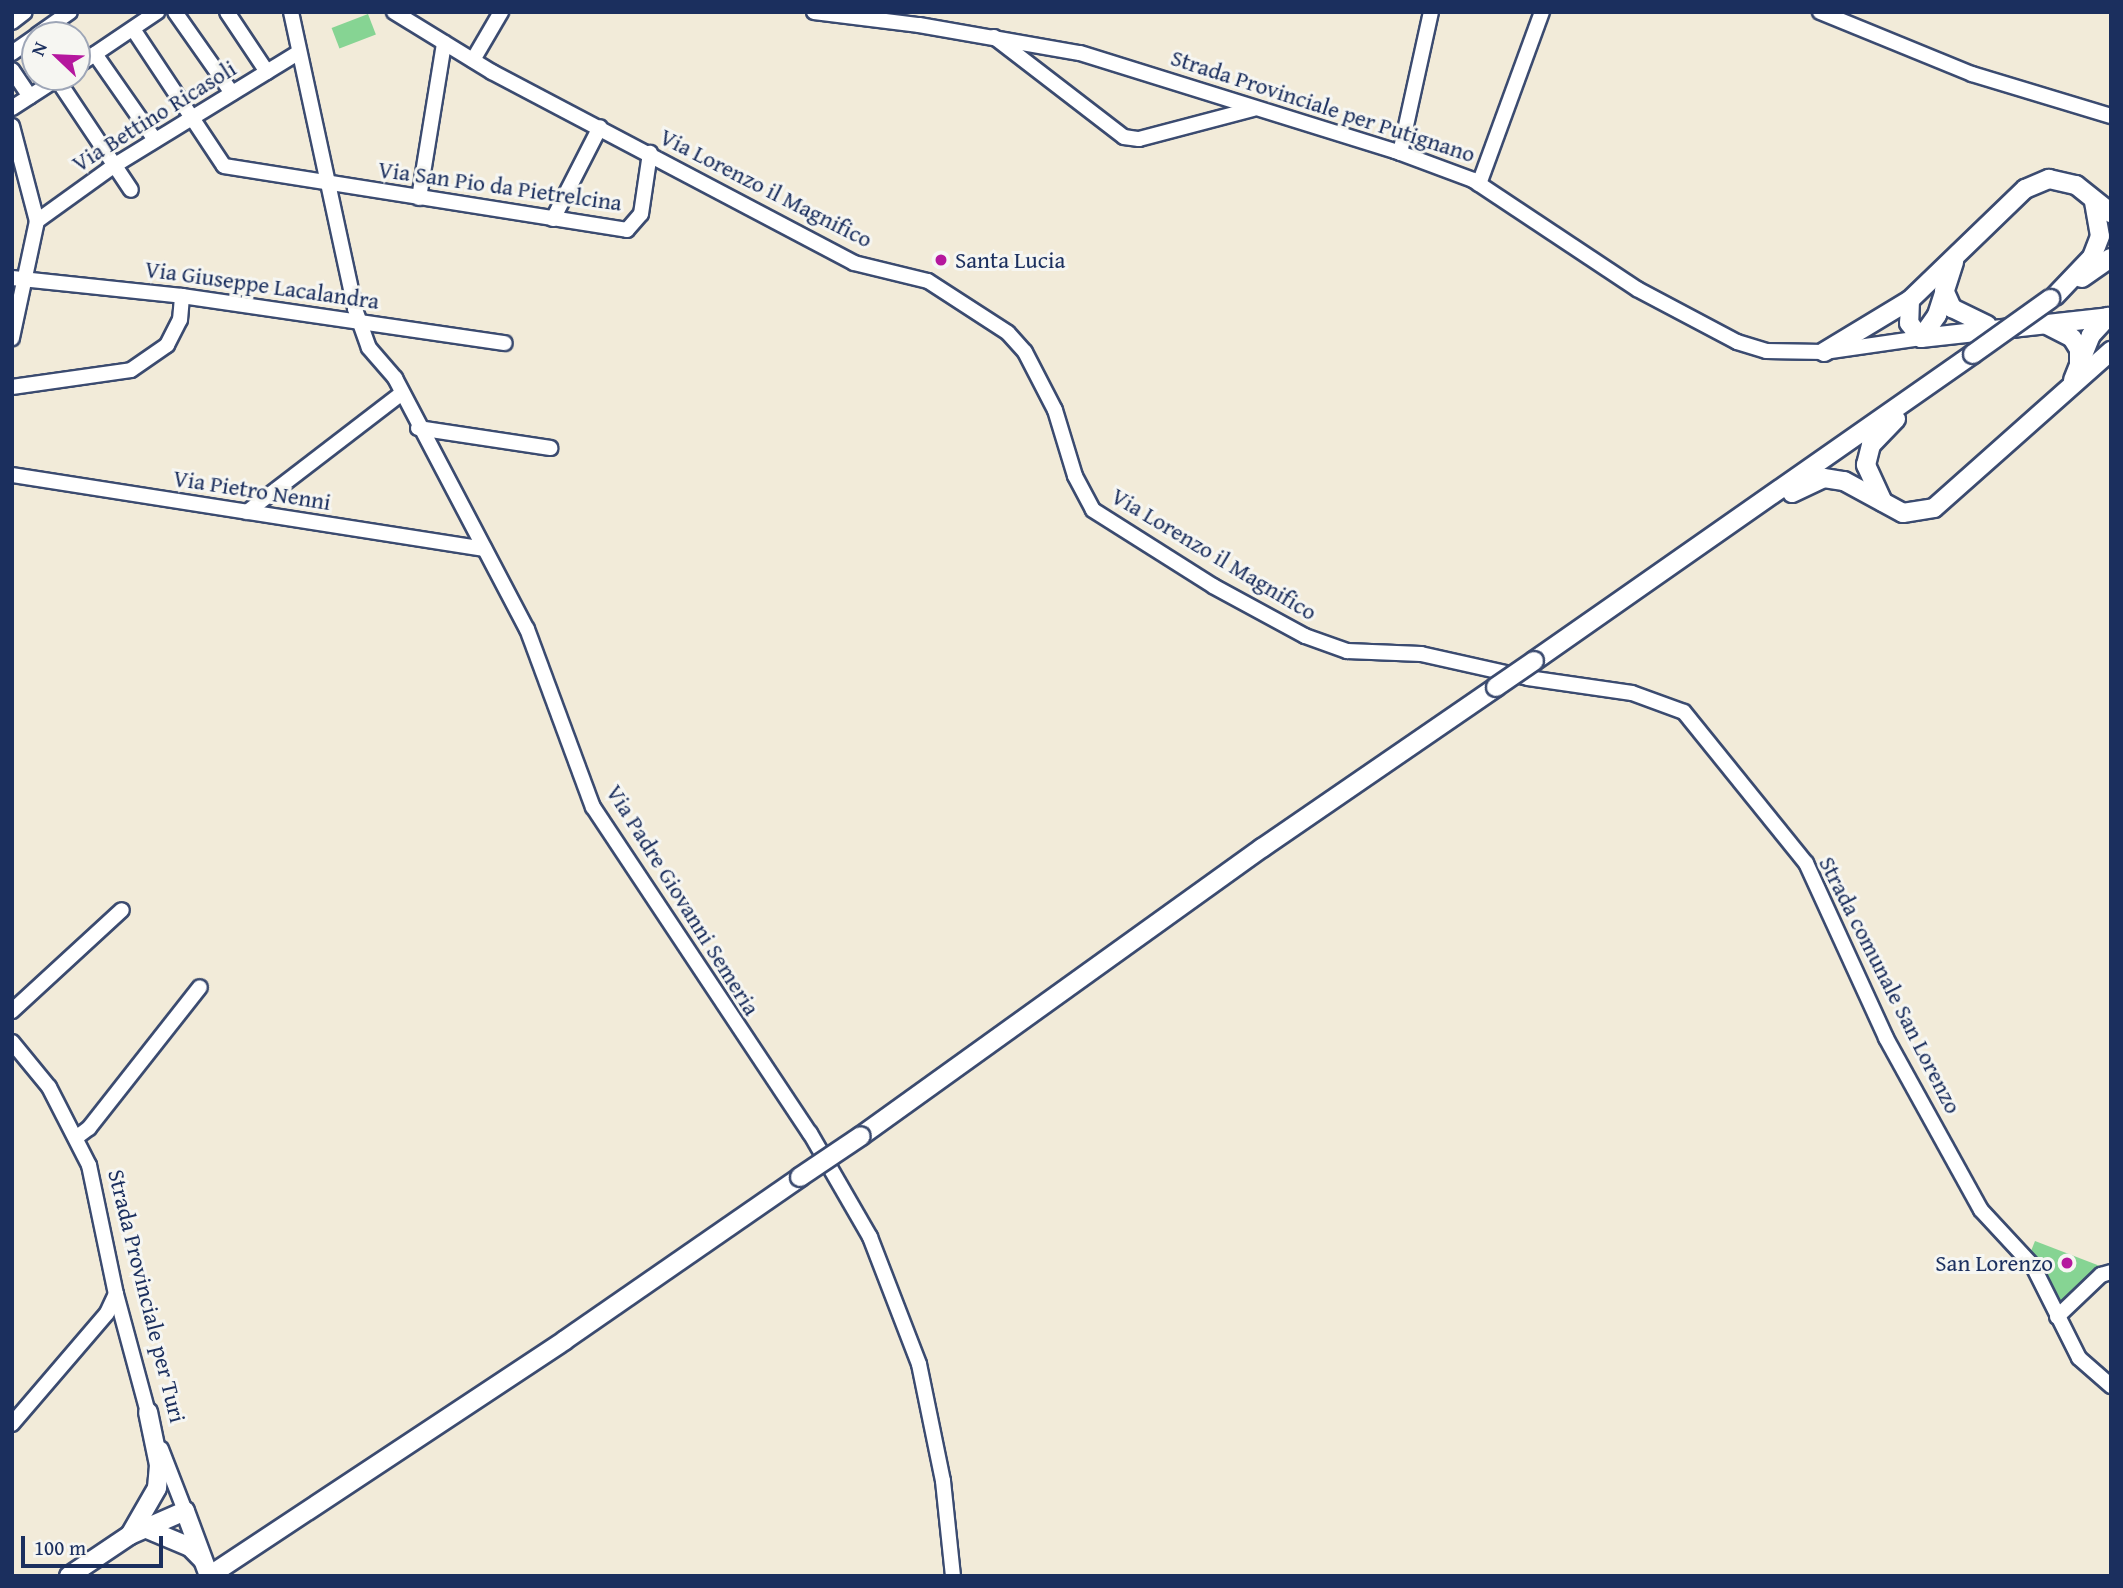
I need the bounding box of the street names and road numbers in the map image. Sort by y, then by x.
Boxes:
street label: Strada Provinciale per Putignano [1167,44,1479,168]
street label: Via Bettino Ricasoli [67,54,241,178]
street label: Via Lorenzo il Magnifico [655,122,877,254]
street label: Via San Pio da Pietrelcina [376,155,624,217]
street label: Via Giuseppe Lacalandra [143,255,381,315]
street label: Via Pietro Nenni [171,464,333,516]
street label: Via Lorenzo il Magnifico [1106,482,1322,626]
street label: Via Padre Giovanni Semeria [601,780,765,1020]
street label: Strada comunale San Lorenzo [1813,852,1967,1118]
street label: Strada Provinciale per Turi [102,1166,192,1426]

